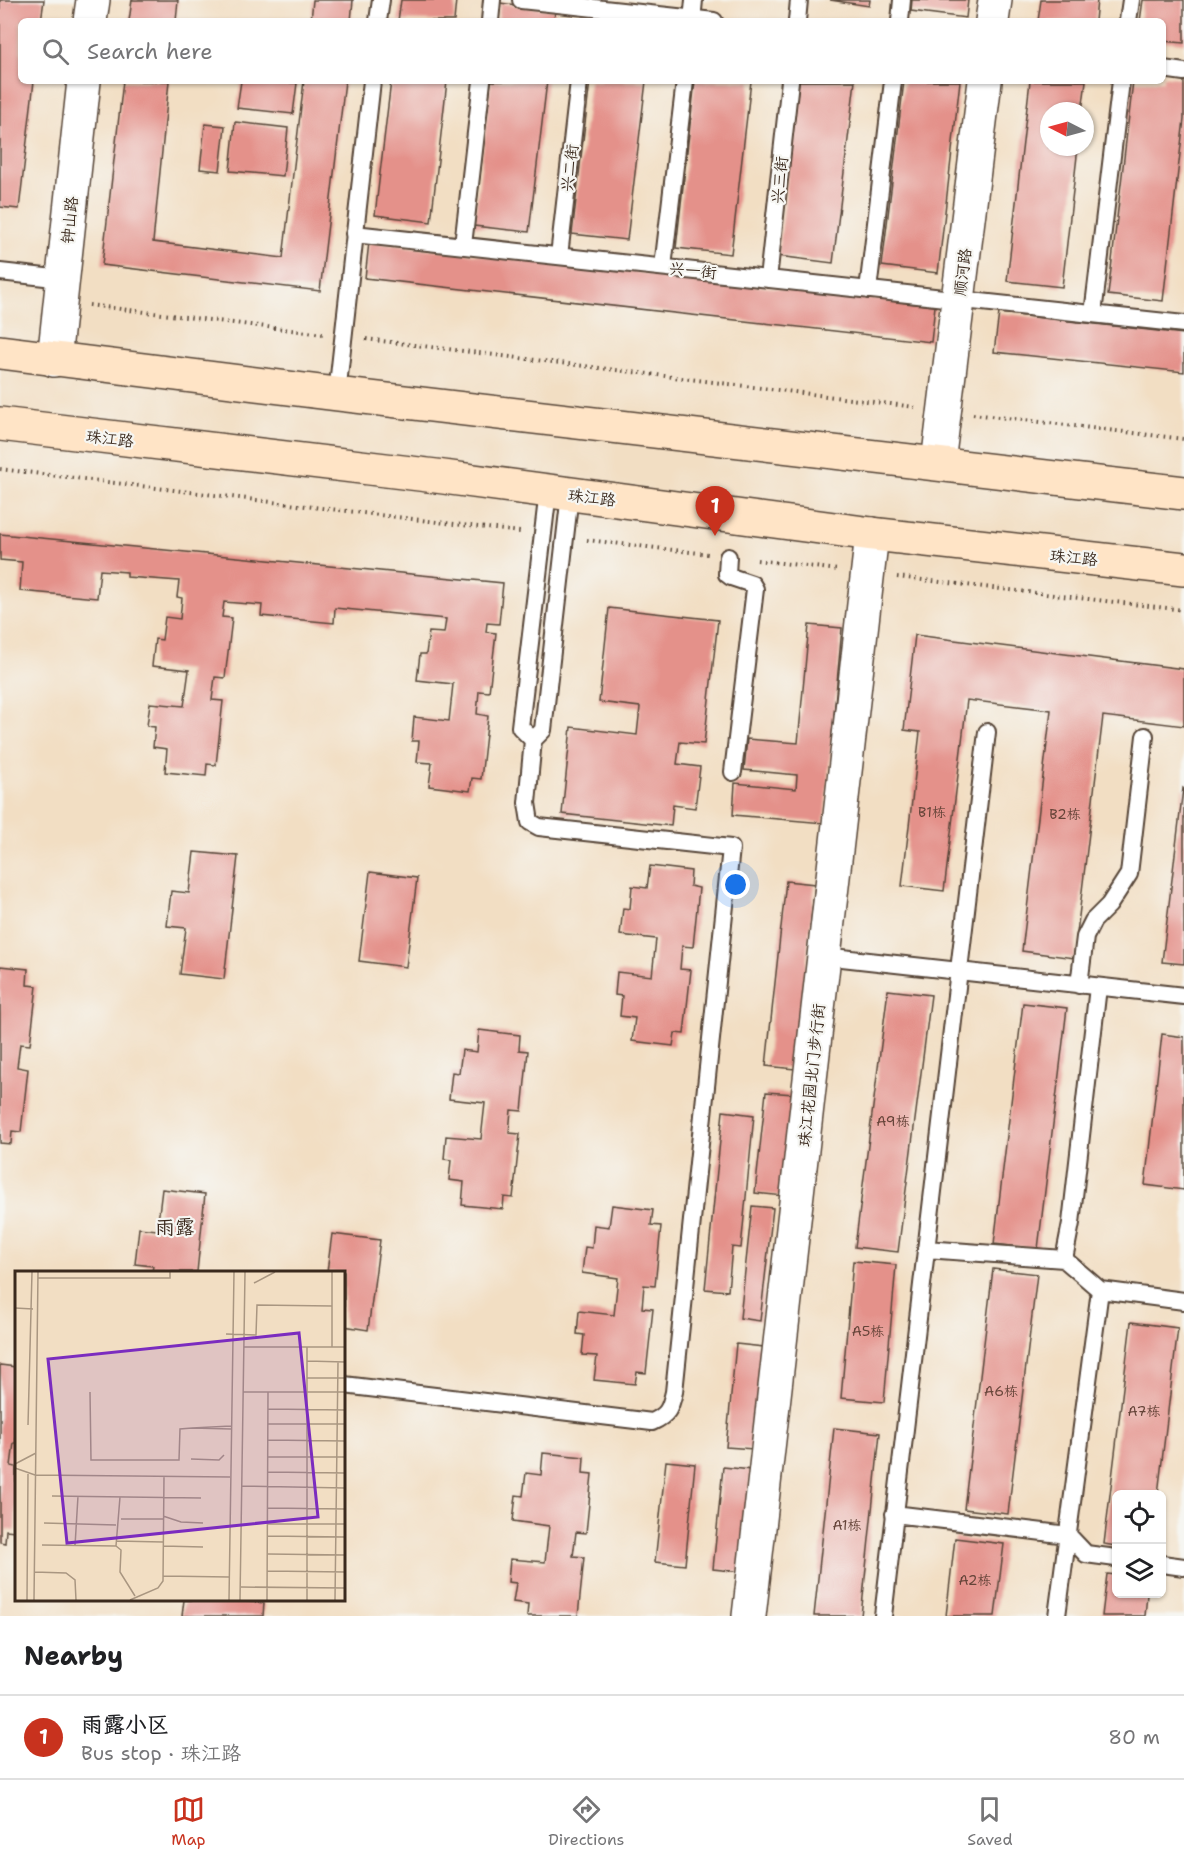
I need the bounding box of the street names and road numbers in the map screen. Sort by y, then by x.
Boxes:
street label: 兴二街 [556,143,583,193]
street label: 兴三街 [767,155,792,205]
street label: 钟山路 [57,195,82,245]
street label: 顺河路 [949,247,976,297]
street label: 兴一街 [668,258,718,283]
street label: 珠江路 [85,425,135,452]
street label: 珠江路 [567,484,617,511]
street label: 珠江路 [1049,545,1099,570]
street label: 珠江花园北门步行街 [794,1002,829,1148]

